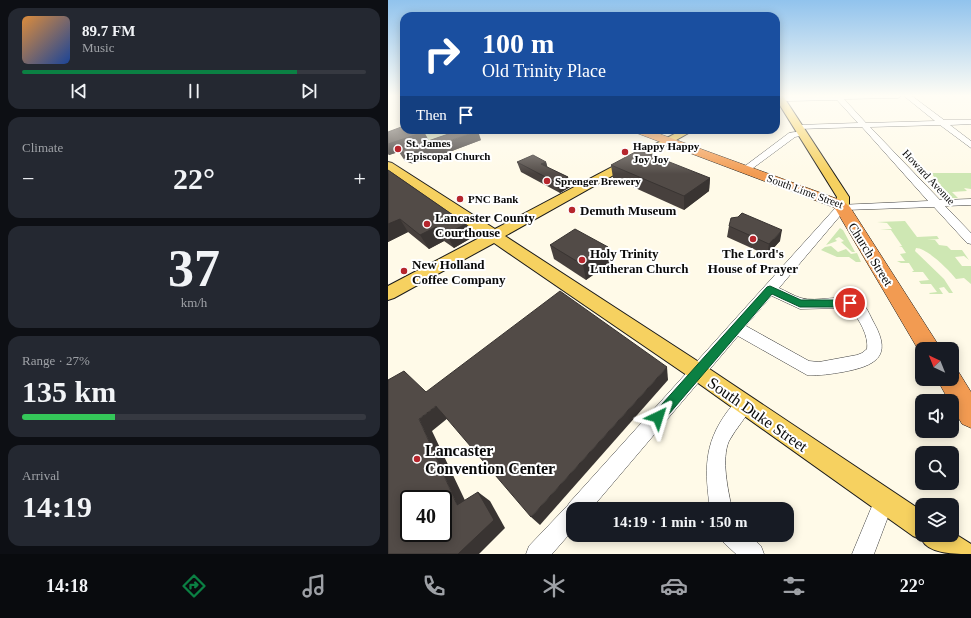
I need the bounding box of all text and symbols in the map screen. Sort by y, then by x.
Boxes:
text: 89.7 FM [82,23,135,39]
icon: right [416,28,468,80]
text: 100 m [482,28,554,59]
text: Music [82,40,115,55]
text: Old Trinity Place [482,61,606,81]
icon: previous [68,80,90,102]
icon: pause [183,80,205,102]
icon: next [298,80,320,102]
icon: arrive [455,104,477,126]
text: Then [416,107,447,123]
place label: St. James Episcopal Church [406,137,490,162]
text: Climate [22,140,63,155]
place label: Happy Happy Joy Joy [633,140,700,165]
marker: St. James Episcopal Church [393,144,403,154]
marker: Happy Happy Joy Joy [620,147,630,157]
street label: Howard Avenue [900,147,958,207]
text: 22° [173,162,215,195]
text: − [22,166,34,191]
text: + [354,166,366,191]
street label: South Lime Street [765,172,845,210]
place label: Sprenger Brewery [555,175,641,187]
marker: Sprenger Brewery [542,176,552,186]
place label: PNC Bank [468,193,519,205]
marker: PNC Bank [455,194,465,204]
place label: Demuth Museum [580,203,677,218]
marker: Demuth Museum [567,205,577,215]
place label: Lancaster County Courthouse [435,210,535,240]
marker: Lancaster County Courthouse [422,219,432,229]
street label: Church Street [845,220,896,289]
marker: The Lord's House of Prayer [748,234,758,244]
text: 37 [168,240,220,297]
place label: Holy Trinity Lutheran Church [590,246,689,276]
place label: The Lord's House of Prayer [708,246,798,276]
marker: Holy Trinity Lutheran Church [577,255,587,265]
place label: New Holland Coffee Company [412,257,506,287]
marker: New Holland Coffee Company [399,266,409,276]
pin [833,286,867,320]
icon: arrive [839,292,861,314]
text: km/h [181,295,207,310]
north arrow [915,342,959,386]
map controls [915,342,959,542]
text: Range · 27% [22,353,90,368]
street label: South Duke Street [705,374,811,455]
text: 135 km [22,375,116,408]
button: sound [915,394,959,438]
position arrow [637,396,679,438]
place label: Lancaster Convention Center [425,442,555,477]
button: search [915,446,959,490]
marker: Lancaster Convention Center [412,454,422,464]
text: Arrival [22,468,60,483]
text: 14:19 [22,490,92,523]
speed limit sign: 40 [400,490,452,542]
button: layers [915,498,959,542]
text: 14:19 · 1 min · 150 m [613,514,748,530]
icon: directions [180,572,208,600]
icon: music [300,572,328,600]
icon: phone [420,572,448,600]
icon: climate [540,572,568,600]
icon: car [660,572,688,600]
icon: filters [780,572,808,600]
text: 14:18 [46,576,88,596]
text: 22° [900,576,925,596]

